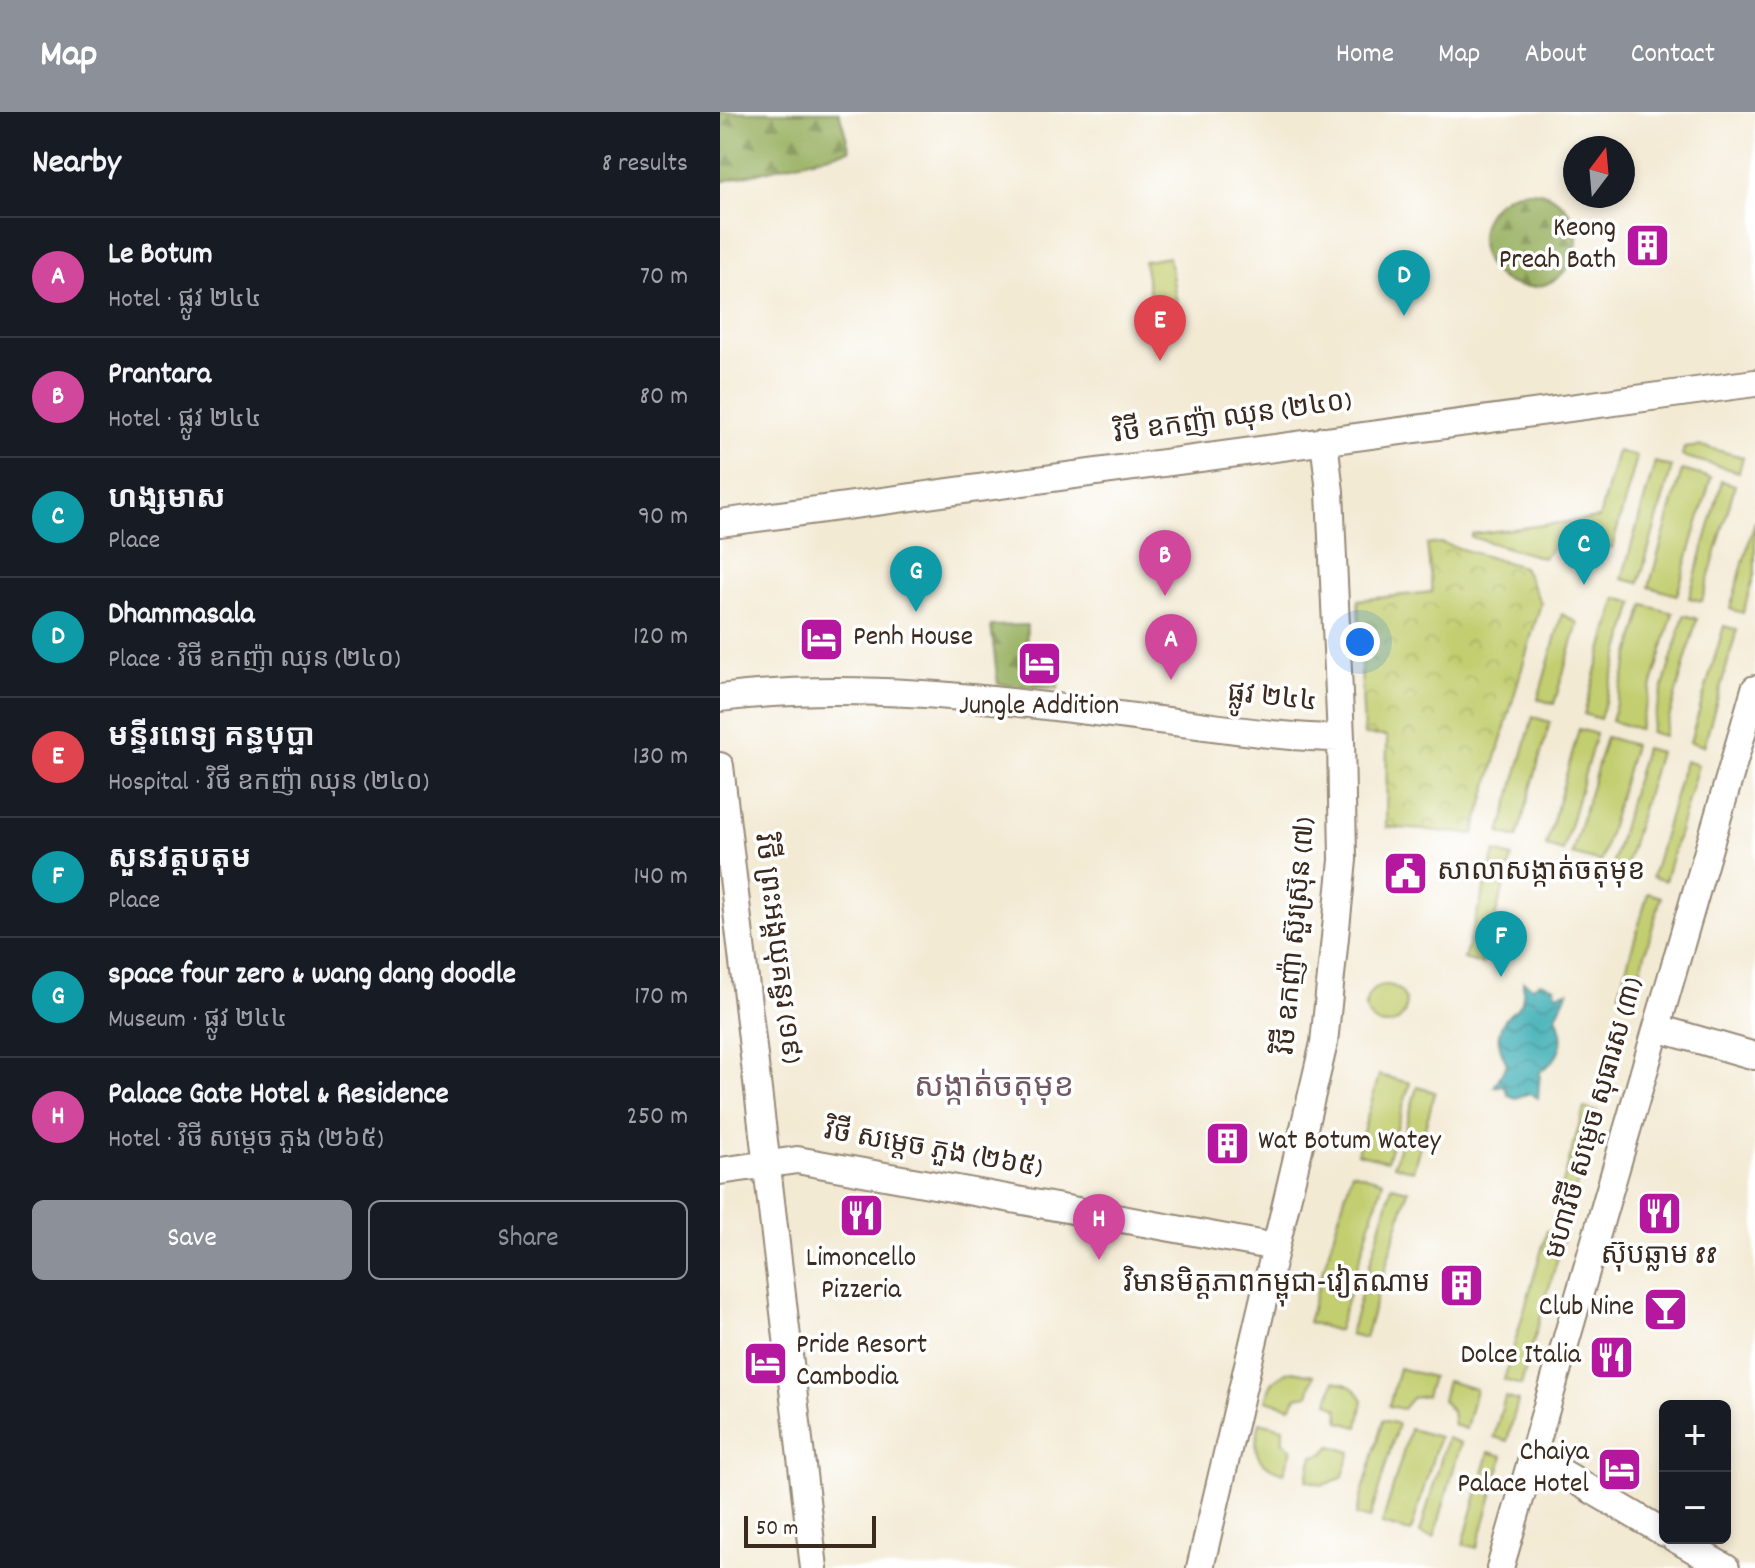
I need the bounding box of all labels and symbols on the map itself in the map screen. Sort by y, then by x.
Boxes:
north arrow [1563,136,1635,208]
place label: Keong Preah Bath [1499,210,1616,282]
building icon: Keong Preah Bath [1623,222,1671,270]
pin: D [1378,250,1430,316]
pin: E [1134,295,1186,361]
street label: វិថី ឧកញ៉ា ឈុន (២៤០) [1111,381,1355,457]
pin: C [1558,519,1610,585]
pin: B [1139,530,1191,596]
pin: G [890,546,942,612]
pin: A [1145,614,1197,680]
hotel icon: Penh House [798,615,846,663]
place label: Penh House [853,619,973,659]
your location [1340,622,1380,662]
hotel icon: Jungle Addition [1015,639,1063,687]
street label: ផ្លូវ ២៤៤ [1225,675,1319,725]
place label: Jungle Addition [959,688,1119,728]
street label: វិថី ឧកញ៉ា ស៊ួរស៊្រុន (៧) [1265,815,1328,1056]
street label: វិថី ព្រះអង្គយុគន្ធរ (១៩) [741,831,812,1066]
public building icon: សាលាសង្កាត់ចតុមុខ [1382,850,1430,898]
place label: សាលាសង្កាត់ចតុមុខ [1437,854,1645,894]
pin: F [1475,911,1527,977]
street label: មហាវិថី សម្តេច សុធារស (៣) [1535,973,1656,1264]
district label: សង្កាត់ចតុមុខ [914,1067,1074,1113]
street label: វិថី សម្តេច ភួង (២៦៥) [820,1110,1046,1191]
building icon: Wat Botum Watey [1203,1119,1251,1167]
place label: Wat Botum Watey [1258,1123,1442,1163]
restaurant icon: ស៊ុបឆ្លាម 88 [1635,1190,1683,1238]
restaurant icon: Limoncello Pizzeria [837,1192,885,1240]
pin: H [1073,1194,1125,1260]
place label: ស៊ុបឆ្លាម 88 [1601,1238,1717,1278]
place label: Limoncello Pizzeria [806,1240,916,1312]
building icon: វិមានមិត្តភាពកម្ពុជា-វៀតណាម [1437,1262,1485,1310]
place label: វិមានមិត្តភាពកម្ពុជា-វៀតណាម [1123,1263,1430,1307]
bar icon: Club Nine [1641,1285,1689,1333]
place label: Club Nine [1539,1289,1634,1329]
place label: Pride Resort Cambodia [796,1327,927,1399]
restaurant icon: Dolce Italia [1588,1333,1636,1381]
place label: Dolce Italia [1460,1337,1582,1377]
hotel icon: Pride Resort Cambodia [741,1339,789,1387]
place label: Chaiya Palace Hotel [1457,1434,1590,1506]
hotel icon: Chaiya Palace Hotel [1596,1446,1644,1494]
scale bar [744,1512,876,1548]

